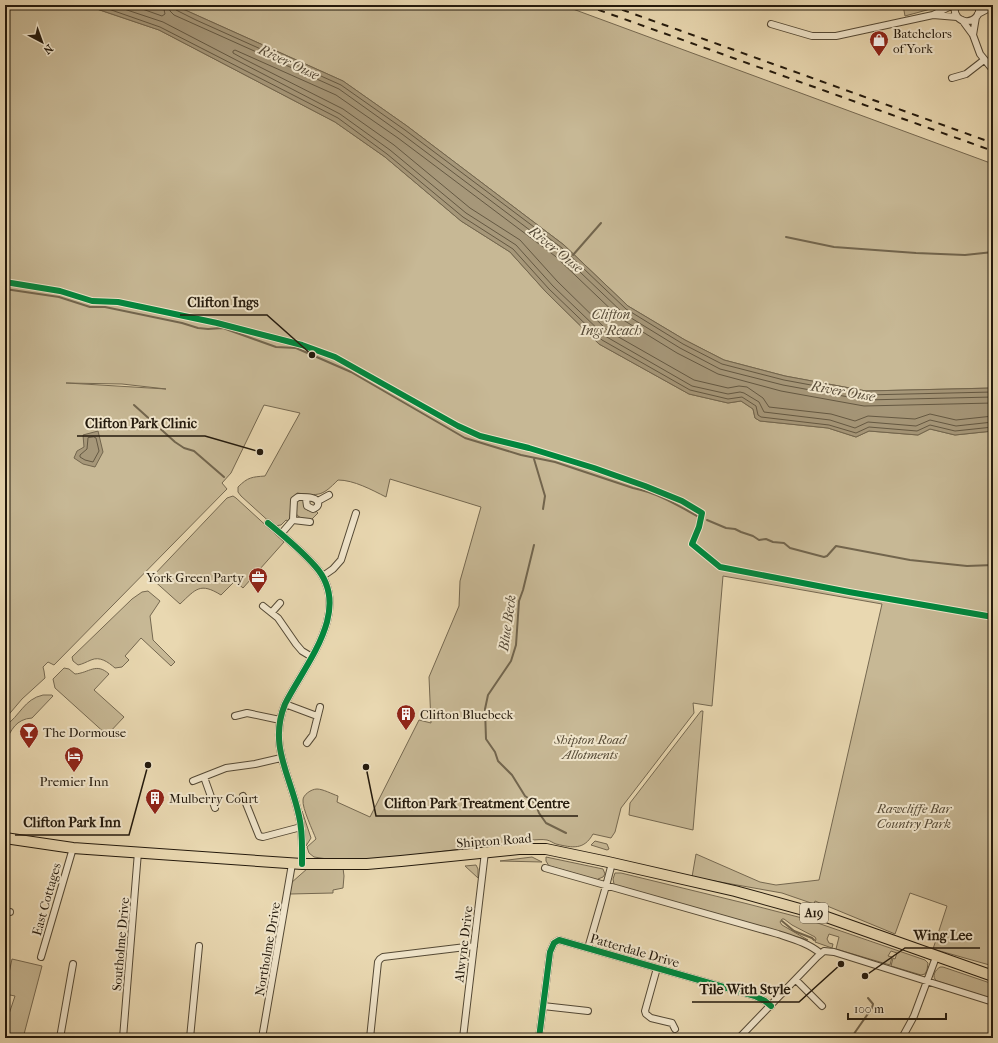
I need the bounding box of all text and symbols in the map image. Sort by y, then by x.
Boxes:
north arrow [22,22,62,62]
place label: Batchelors of York [893,26,952,56]
shop icon: Batchelors of York [868,29,890,57]
water label: River Ouse [255,41,322,84]
text: N [40,42,56,57]
water label: River Ouse [524,222,586,277]
callout: Clifton Ings [180,289,267,315]
text: Clifton Ings [187,294,260,311]
water label: Clifton Ings Reach [579,306,642,339]
water label: River Ouse [809,377,877,406]
callout: Clifton Park Clinic [77,410,205,436]
text: Clifton Park Clinic [85,415,198,432]
office icon: York Green Party [247,566,269,594]
place label: York Green Party [145,570,245,585]
water label: Blue Beck [495,594,520,653]
building icon: Clifton Bluebeck [395,703,417,731]
place label: Clifton Bluebeck [420,707,514,722]
bar icon: The Dormouse [18,721,40,749]
place label: The Dormouse [43,725,127,740]
park label: Shipton Road Allotments [553,732,628,762]
hotel icon: Premier Inn [63,745,85,773]
place label: Premier Inn [39,774,109,789]
building icon: Mulberry Court [144,787,166,815]
callout: Clifton Park Treatment Centre [376,790,578,816]
place label: Mulberry Court [169,791,259,806]
text: Clifton Park Treatment Centre [384,795,570,812]
park label: Rawcliffe Bar Country Park [876,801,952,831]
callout: Clifton Park Inn [15,809,129,835]
text: Clifton Park Inn [23,814,122,831]
street label: Shipton Road [456,830,533,851]
street label: East Cottages [29,861,64,937]
street label: Southolme Drive [109,896,132,992]
street label: Northolme Drive [252,900,283,997]
road number: A19 [800,903,828,923]
street label: Alwyne Drive [451,904,476,984]
callout: Wing Lee [905,922,980,948]
text: Wing Lee [913,927,972,944]
street label: Patterdale Drive [588,931,682,971]
callout: Tile With Style [692,976,799,1002]
text: Tile With Style [699,981,791,998]
scale bar [848,995,946,1021]
text: 100 m [854,1002,884,1016]

